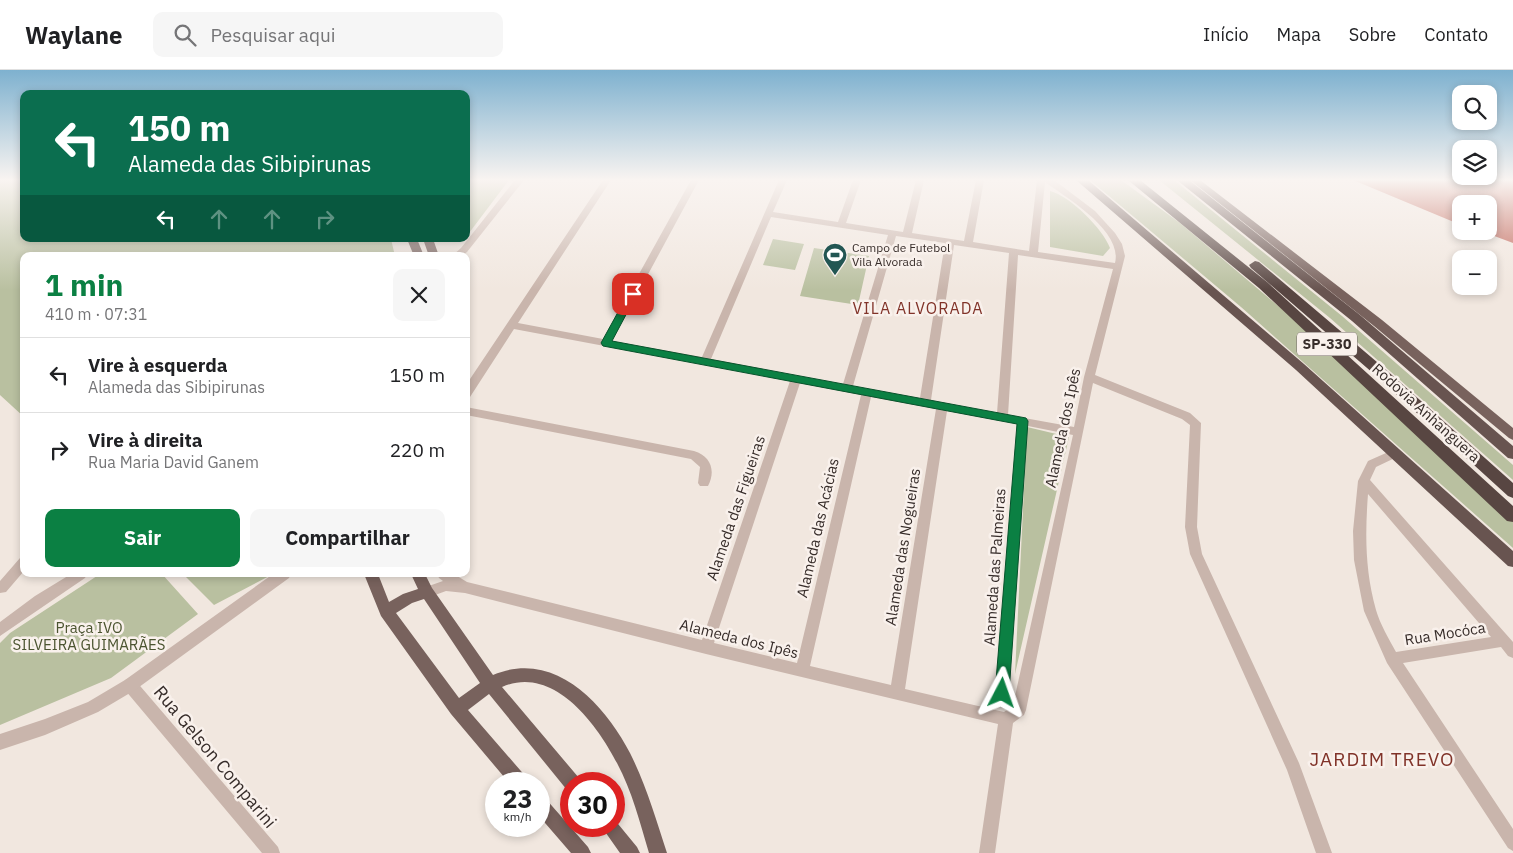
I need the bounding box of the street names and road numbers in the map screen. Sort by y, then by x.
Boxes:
road number: SP-330 [1297,332,1357,356]
street label: Rodovia Anhanguera [1368,359,1484,466]
street label: Alameda dos Ipês [1041,367,1084,489]
street label: Alameda das Figueiras [702,433,769,583]
street label: Alameda das Acácias [792,456,843,600]
street label: Alameda das Nogueiras [881,467,924,627]
street label: Alameda das Palmeiras [980,488,1009,646]
street label: Alameda dos Ipês [678,615,800,662]
street label: Rua Mocóca [1403,618,1487,649]
street label: Rua Gelson Comparini [149,681,282,833]

